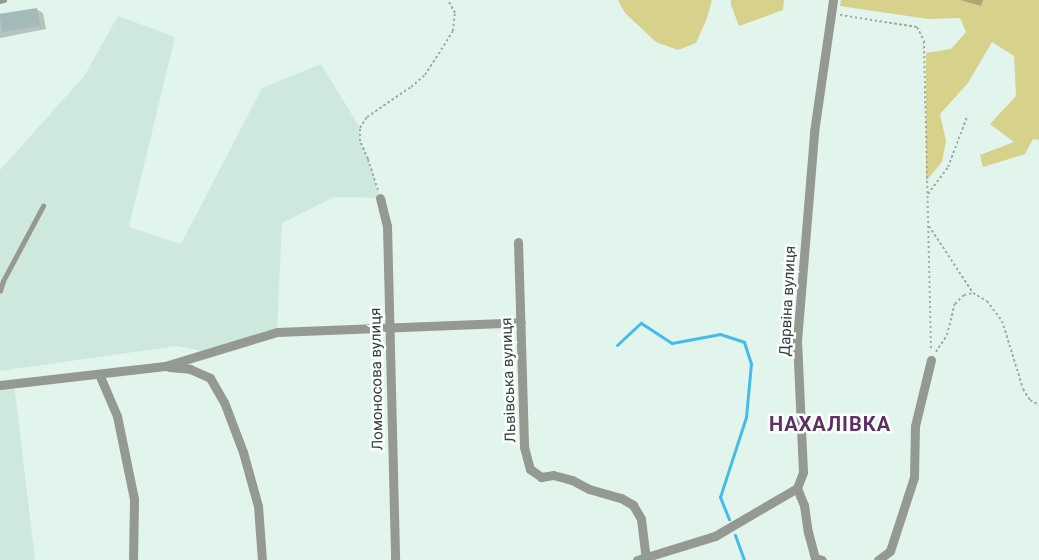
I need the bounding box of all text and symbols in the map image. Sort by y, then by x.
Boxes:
street label: Дарвіна вулиця [776,245,800,357]
street label: Ломоносова вулиця [367,307,387,451]
street label: Львівська вулиця [498,317,520,443]
district label: НАХАЛІВКА [768,412,892,436]

